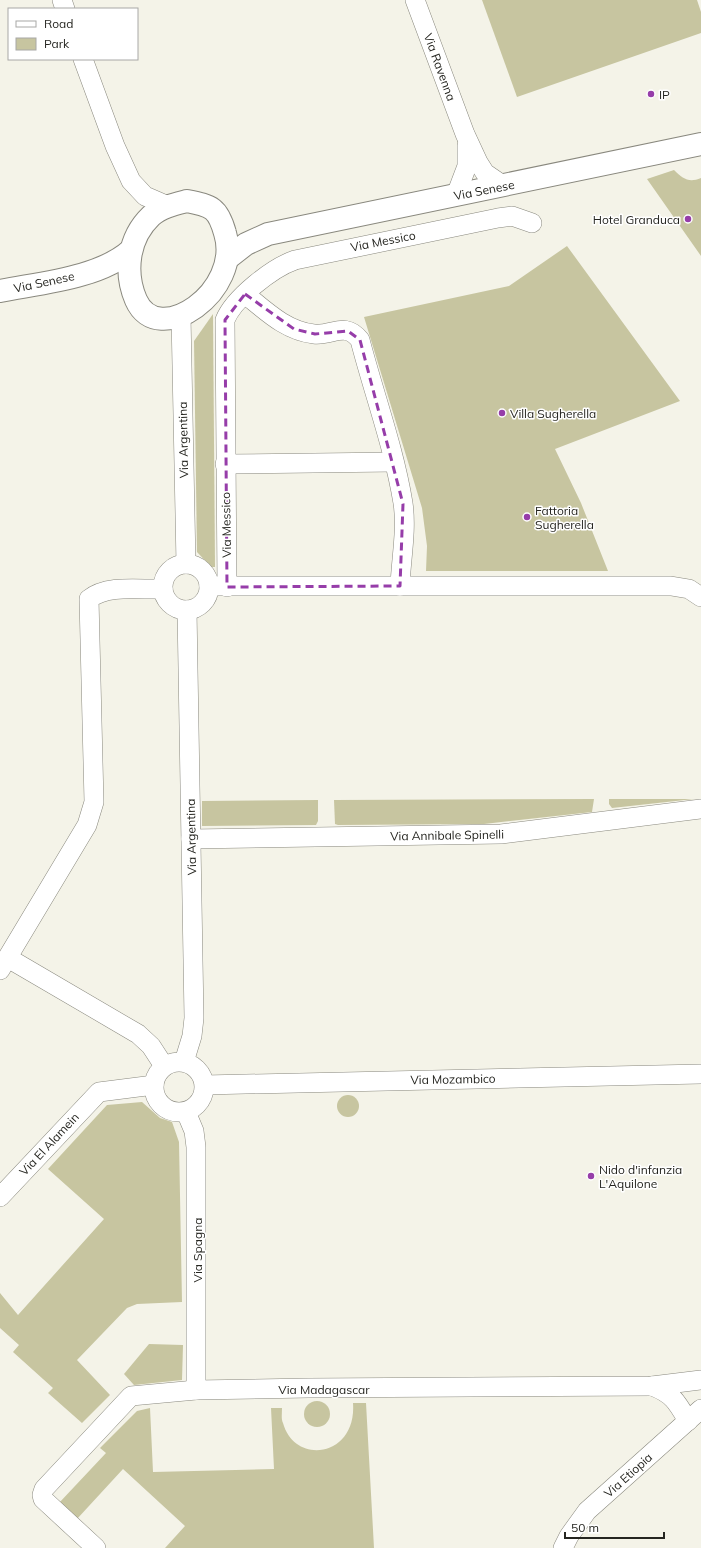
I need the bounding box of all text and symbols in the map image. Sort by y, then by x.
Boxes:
legend [8,8,138,60]
text: Road [44,16,73,31]
street label: Via Ravenna [421,31,459,103]
text: Park [44,36,70,51]
place label: IP [659,87,670,102]
marker: IP [646,89,656,99]
street label: Via Senese [452,177,516,203]
place label: Hotel Granduca [593,212,680,227]
marker: Hotel Granduca [683,214,693,224]
street label: Via Messico [349,227,417,255]
street label: Via Senese [12,268,76,296]
street label: Via Argentina [175,401,191,479]
place label: Villa Sugherella [510,406,596,421]
marker: Villa Sugherella [497,408,507,418]
street label: Via Messico [218,492,234,558]
place label: Fattoria Sugherella [535,503,594,532]
marker: Fattoria Sugherella [522,512,532,522]
street label: Via Argentina [183,798,199,876]
street label: Via Annibale Spinelli [390,827,504,843]
street label: Via Mozambico [410,1071,496,1087]
street label: Via El Alamein [16,1109,82,1179]
place label: Nido d'infanzia L'Aquilone [599,1162,682,1191]
marker: Nido d'infanzia L'Aquilone [586,1171,596,1181]
street label: Via Spagna [190,1218,205,1282]
street label: Via Madagascar [278,1382,370,1397]
street label: Via Etiopia [601,1449,655,1501]
scale bar [565,1514,664,1540]
text: 50 m [571,1520,599,1535]

